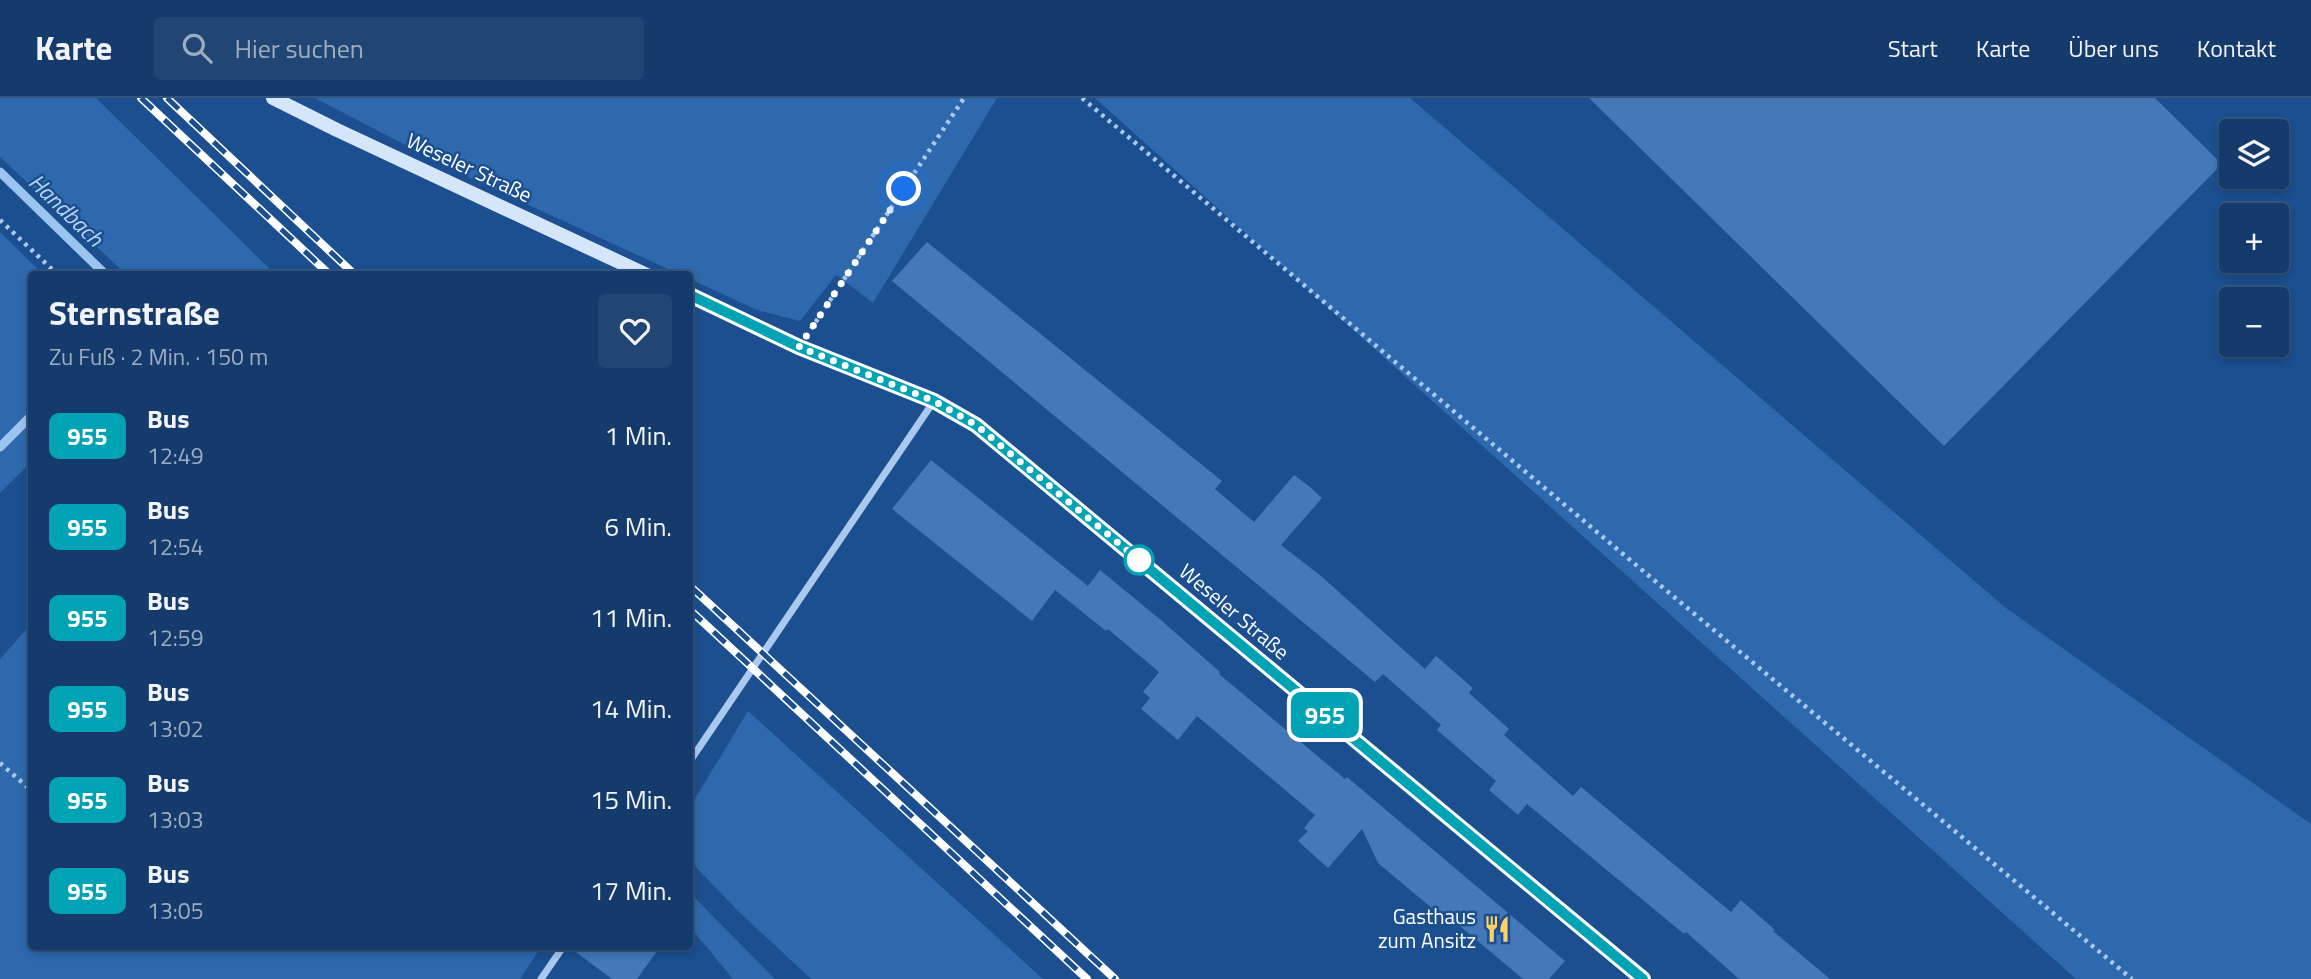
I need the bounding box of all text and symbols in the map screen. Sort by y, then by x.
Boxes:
search box [154,17,644,80]
text: Karte [35,23,112,73]
icon: search [178,29,216,67]
text: Hier suchen [234,29,364,68]
text: Start [1888,30,1938,66]
text: Karte [1976,30,2030,66]
text: Über uns [2068,30,2159,66]
text: Kontakt [2197,30,2276,66]
map controls [2219,119,2289,357]
button: layers [2219,119,2289,189]
street label: Weseler Straße [401,124,538,210]
water label: Handbach [21,165,112,255]
your location [886,171,921,206]
button: + [2219,203,2289,273]
button: − [2219,287,2289,357]
text: Sternstraße [49,288,220,338]
button: heart [598,294,672,368]
text: Zu Fuß · 2 Min. · 150 m [49,339,268,374]
text: Bus [147,399,189,438]
text: 1 Min. [605,416,672,455]
text: 955 [67,418,108,454]
text: 12:49 [147,438,204,473]
text: Bus [147,490,189,529]
text: 6 Min. [605,507,672,546]
text: 955 [67,509,108,545]
text: 12:54 [147,529,204,564]
unlabelled marker [1124,545,1154,575]
street label: Weseler Straße [1172,555,1297,667]
text: Bus [147,581,189,620]
text: 11 Min. [590,598,672,637]
text: 955 [67,600,108,636]
text: 12:59 [147,620,204,655]
text: Bus [147,672,189,711]
text: 14 Min. [590,689,672,728]
text: 955 [67,691,108,727]
line badge: 955 [1285,692,1365,738]
text: 955 [1305,697,1345,733]
text: 13:02 [147,711,204,746]
text: Bus [147,763,189,802]
text: 15 Min. [590,780,672,819]
text: 955 [67,782,108,818]
text: 13:03 [147,802,204,837]
text: Bus [147,854,189,893]
text: 17 Min. [590,871,672,910]
text: 955 [67,873,108,909]
text: 13:05 [147,893,204,928]
place label: Gasthaus zum Ansitz [1378,900,1476,956]
restaurant icon: Gasthaus zum Ansitz [1482,914,1512,944]

